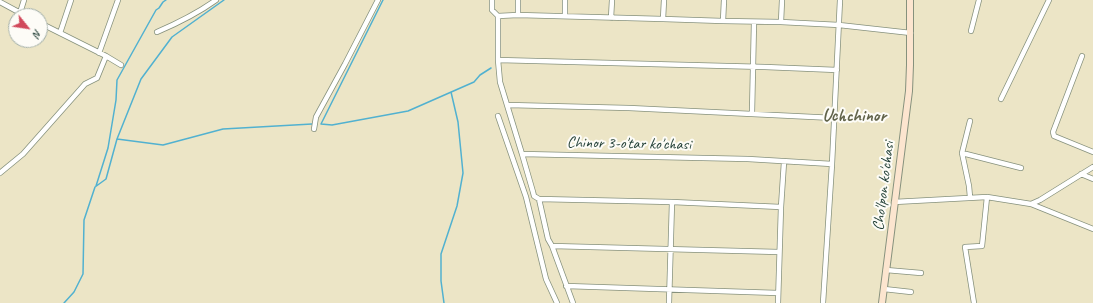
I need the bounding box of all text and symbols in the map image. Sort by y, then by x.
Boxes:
north arrow [8,8,48,48]
text: N [30,27,45,40]
district label: Uchchinor [822,105,886,127]
street label: Chinor 3-o'tar ko'chasi [567,133,691,155]
street label: Cho'lpon ko'chasi [869,140,899,232]

